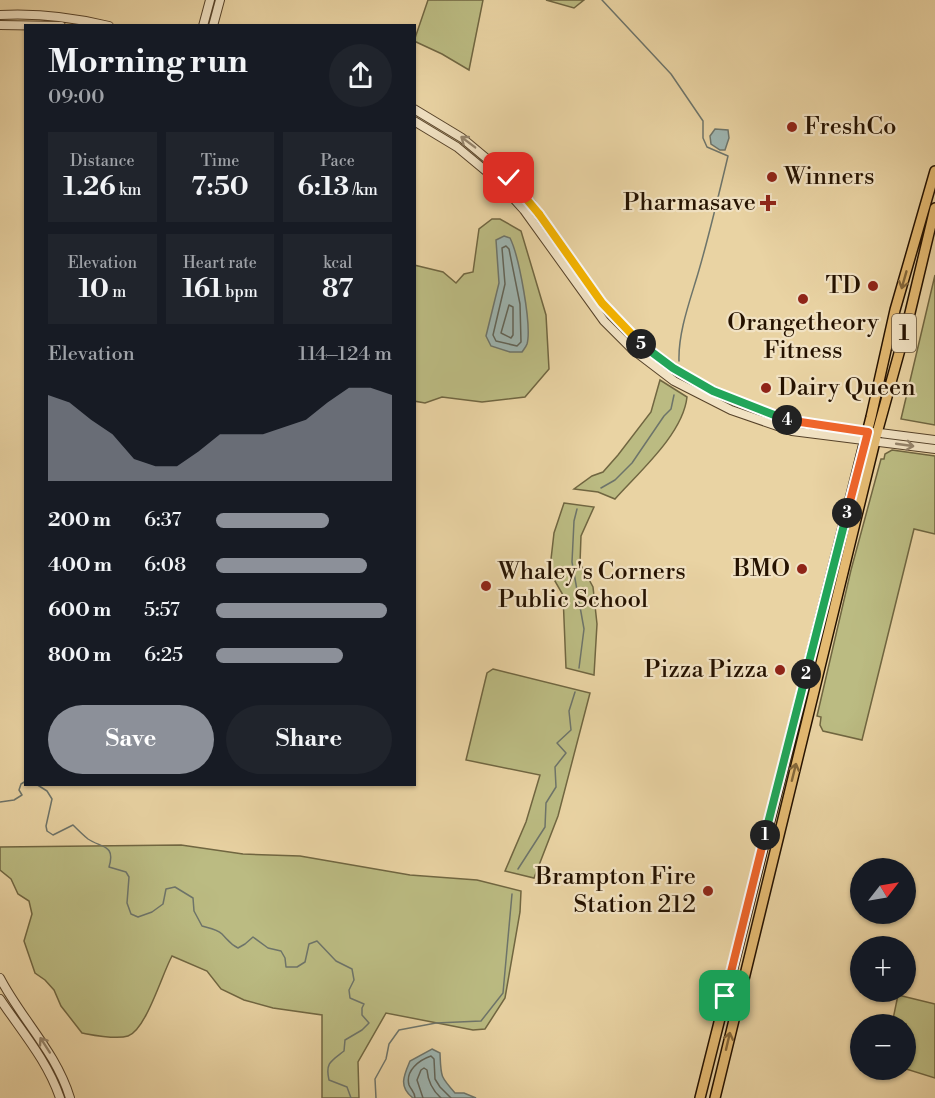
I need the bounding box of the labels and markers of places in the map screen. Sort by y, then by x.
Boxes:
place label: FreshCo [804,112,897,142]
marker: FreshCo [785,120,799,134]
pin [483,152,534,203]
place label: Winners [783,162,874,192]
marker: Winners [765,170,779,184]
place label: Pharmasave [623,188,756,218]
marker: Pharmasave [761,196,775,210]
place label: TD [825,271,861,301]
marker: TD [866,279,880,293]
marker: Orangetheory Fitness [796,292,810,306]
place label: Orangetheory Fitness [727,308,879,366]
pin: 5 [626,329,656,359]
place label: Dairy Queen [778,373,916,403]
marker: Dairy Queen [759,381,773,395]
pin: 4 [772,405,802,435]
pin: 3 [832,498,862,528]
place label: BMO [732,554,790,584]
place label: Whaley's Corners Public School [497,557,686,615]
marker: BMO [795,562,809,576]
marker: Whaley's Corners Public School [479,579,493,593]
place label: Pizza Pizza [644,655,769,685]
pin: 2 [791,659,821,689]
marker: Pizza Pizza [773,663,787,677]
pin: 1 [750,820,780,850]
place label: Brampton Fire Station 212 [534,862,696,920]
marker: Brampton Fire Station 212 [701,884,715,898]
pin [699,970,750,1021]

